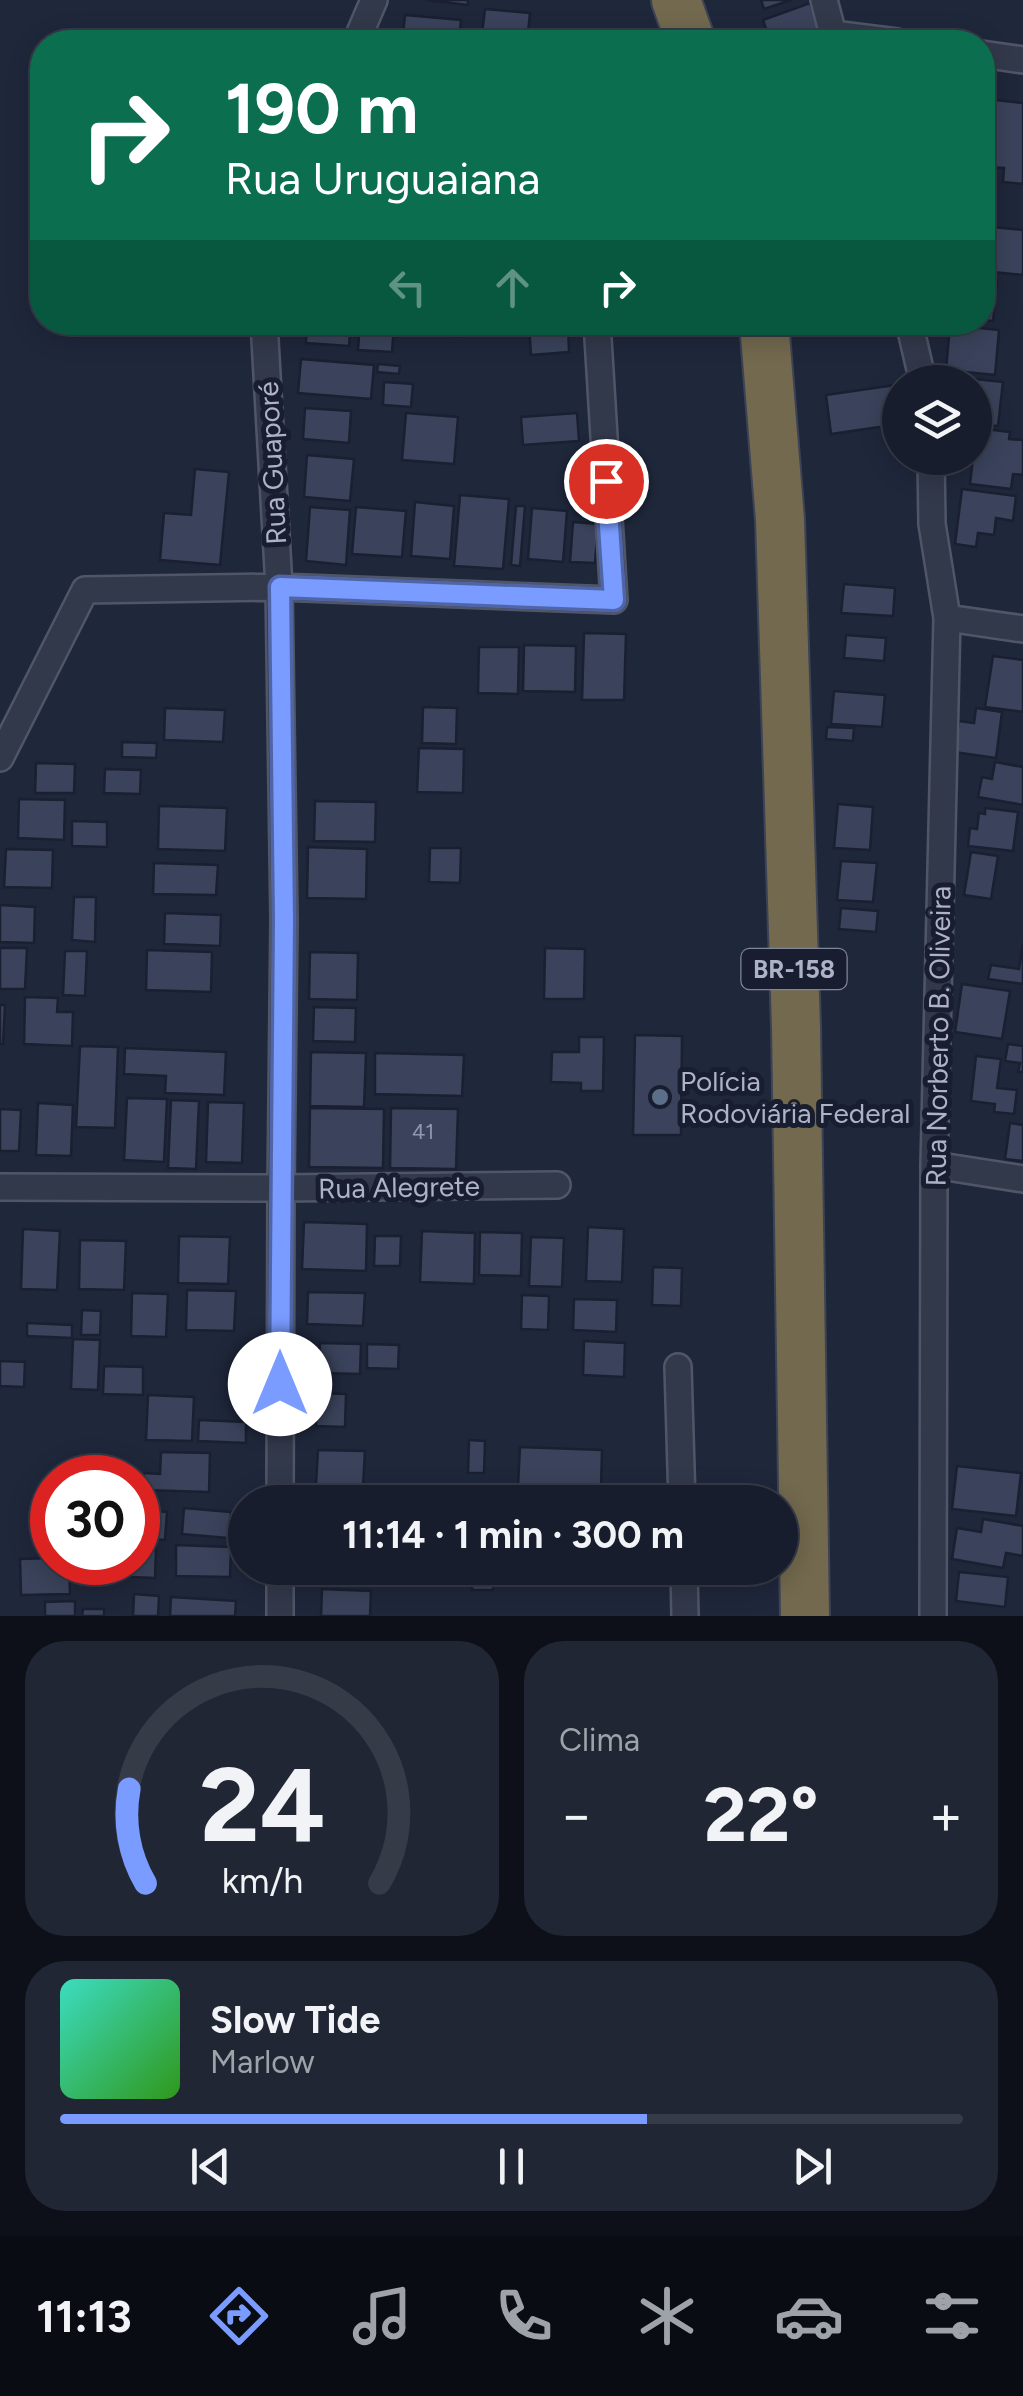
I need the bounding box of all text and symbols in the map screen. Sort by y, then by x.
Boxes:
text: 190 m [225,66,418,151]
icon: right [60,70,190,200]
text: Rua Uruguaiana [225,151,540,205]
icon: left [380,260,435,315]
icon: ahead [485,260,540,315]
icon: right [590,260,645,315]
map controls [882,365,992,475]
button: layers [882,365,992,475]
street label: Rua Guaporé [251,381,293,545]
pin [564,439,649,524]
icon: arrive [579,454,634,509]
street label: Rua Norberto B. Oliveira [918,885,958,1187]
road number: BR-158 [742,949,846,989]
place label: Polícia Rodoviária Federal [680,1064,910,1130]
marker: Polícia Rodoviária Federal [649,1086,671,1108]
house number: 41 [412,1118,434,1145]
street label: Rua Alegrete [318,1169,480,1205]
position arrow [228,1332,332,1436]
speed limit sign: 30 [30,1455,160,1585]
text: 11:14 · 1 min · 300 m [342,1512,684,1558]
text: Clima [559,1721,640,1759]
text: 24 [199,1742,325,1867]
text: 22° [703,1770,819,1860]
text: − [559,1782,593,1848]
text: + [929,1782,963,1848]
text: km/h [221,1859,303,1902]
text: Slow Tide [210,1997,380,2043]
text: Marlow [210,2043,314,2081]
icon: previous [183,2139,238,2194]
icon: pause [484,2139,539,2194]
icon: next [785,2139,840,2194]
icon: directions [204,2281,274,2351]
icon: music [347,2281,417,2351]
icon: phone [489,2281,559,2351]
icon: climate [632,2281,702,2351]
icon: car [774,2281,844,2351]
icon: filters [917,2281,987,2351]
text: 11:13 [36,2289,132,2343]

